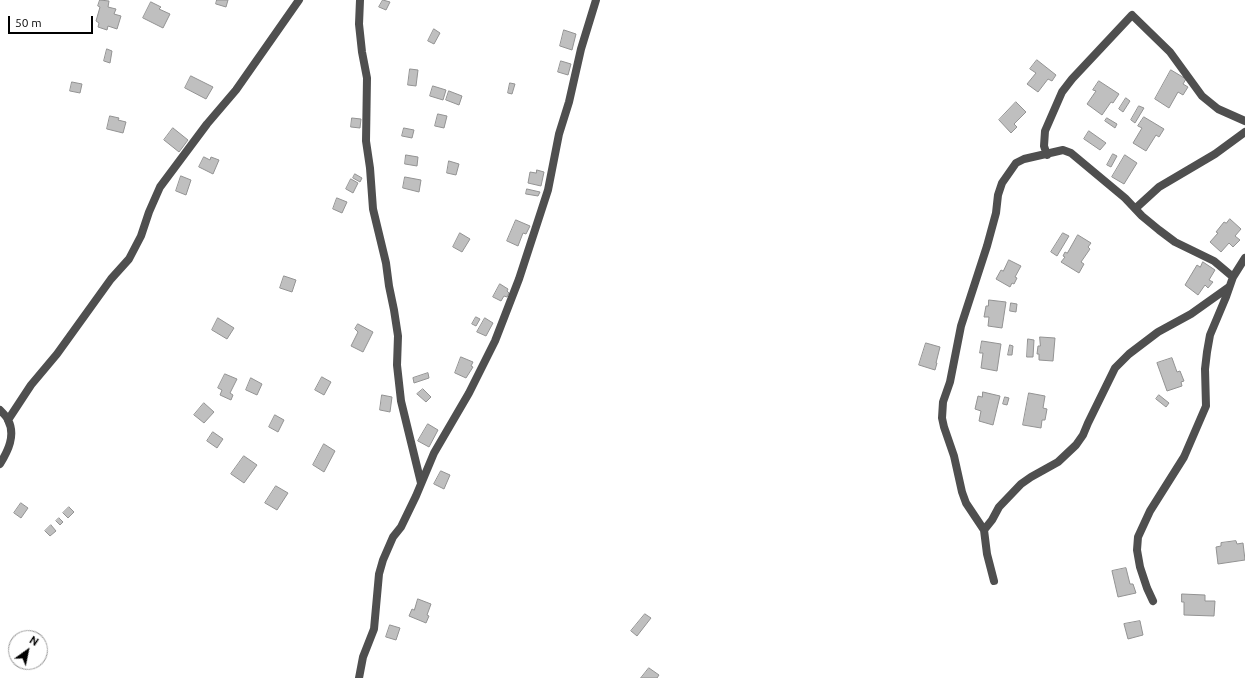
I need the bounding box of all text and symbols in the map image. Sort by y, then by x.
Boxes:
scale bar [10,8,95,34]
text: 50 m [15,16,42,29]
north arrow [8,630,48,670]
text: N [27,634,41,648]

